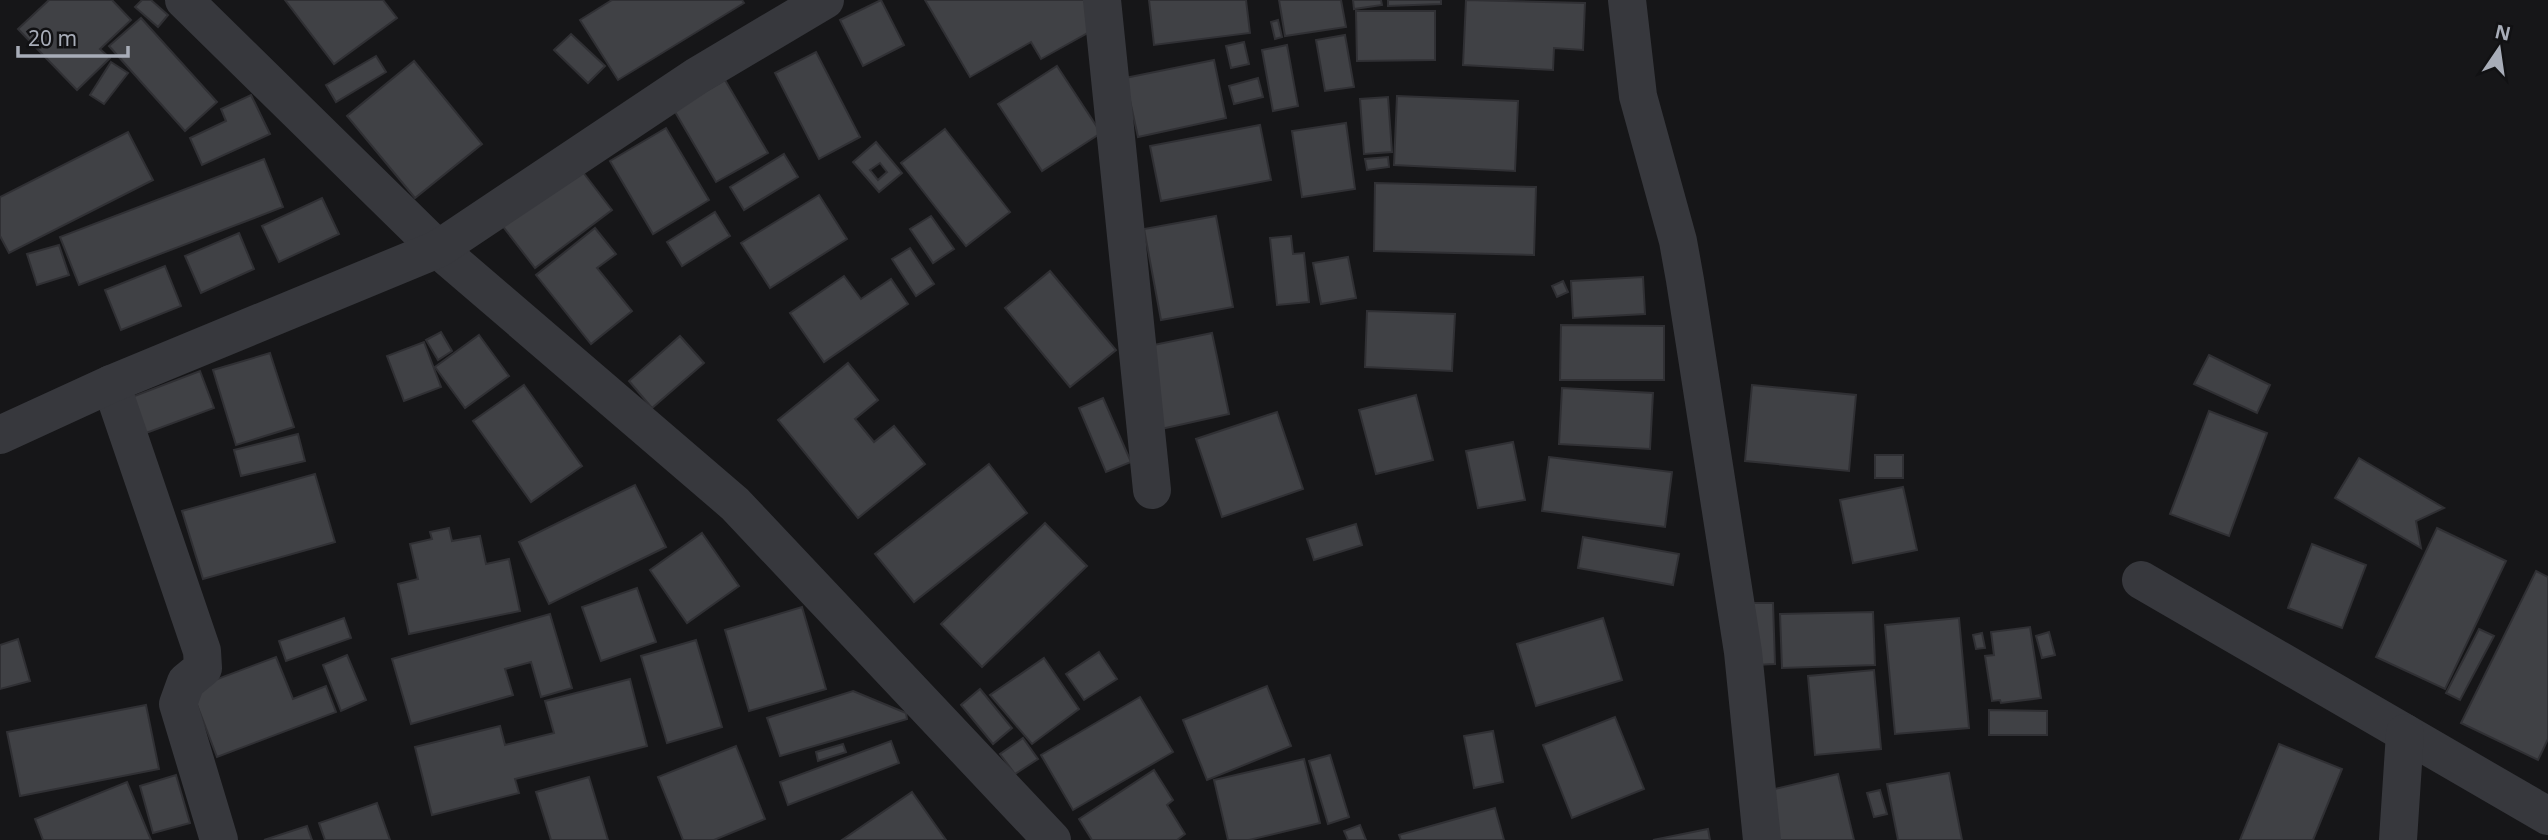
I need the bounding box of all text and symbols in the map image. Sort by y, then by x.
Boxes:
scale bar [18,14,128,58]
north arrow [2464,14,2534,84]
text: N [2492,18,2513,47]
text: 20 m [28,24,77,52]

